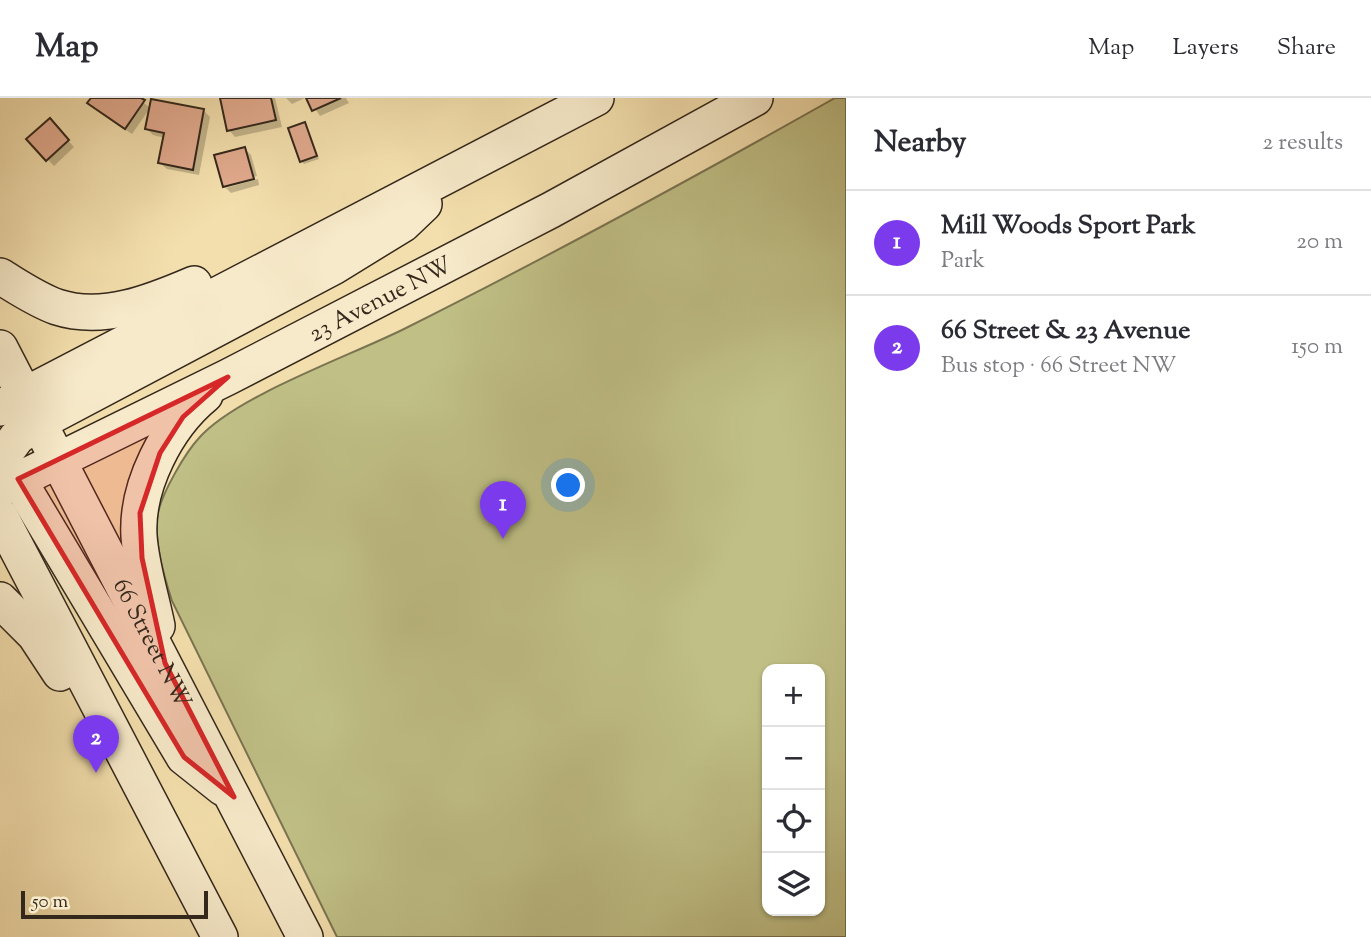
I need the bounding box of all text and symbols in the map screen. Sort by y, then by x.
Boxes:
text: Map [35,24,99,72]
text: Map [1088,31,1134,65]
text: Layers [1172,31,1239,65]
text: Share [1277,31,1336,65]
text: Nearby [874,122,966,165]
text: 2 results [1263,127,1343,160]
text: Mill Woods Sport Park [941,208,1196,245]
text: 1 [893,226,901,259]
text: 20 m [1296,226,1343,259]
text: Park [941,245,985,278]
street label: 23 Avenue NW [303,249,459,351]
text: 66 Street & 23 Avenue [941,313,1190,350]
text: 2 [892,331,902,364]
text: 150 m [1291,331,1343,364]
text: Bus stop · 66 Street NW [941,350,1176,383]
your location [551,468,585,502]
pin: 1 [480,481,526,539]
street label: 66 Street NW [103,573,199,715]
map controls [762,664,825,916]
button: + [762,664,825,727]
pin: 2 [73,715,119,773]
button: − [762,727,825,790]
button: locate [762,790,825,853]
button: layers [762,853,825,916]
scale bar [21,888,208,920]
text: 50 m [32,889,68,916]

